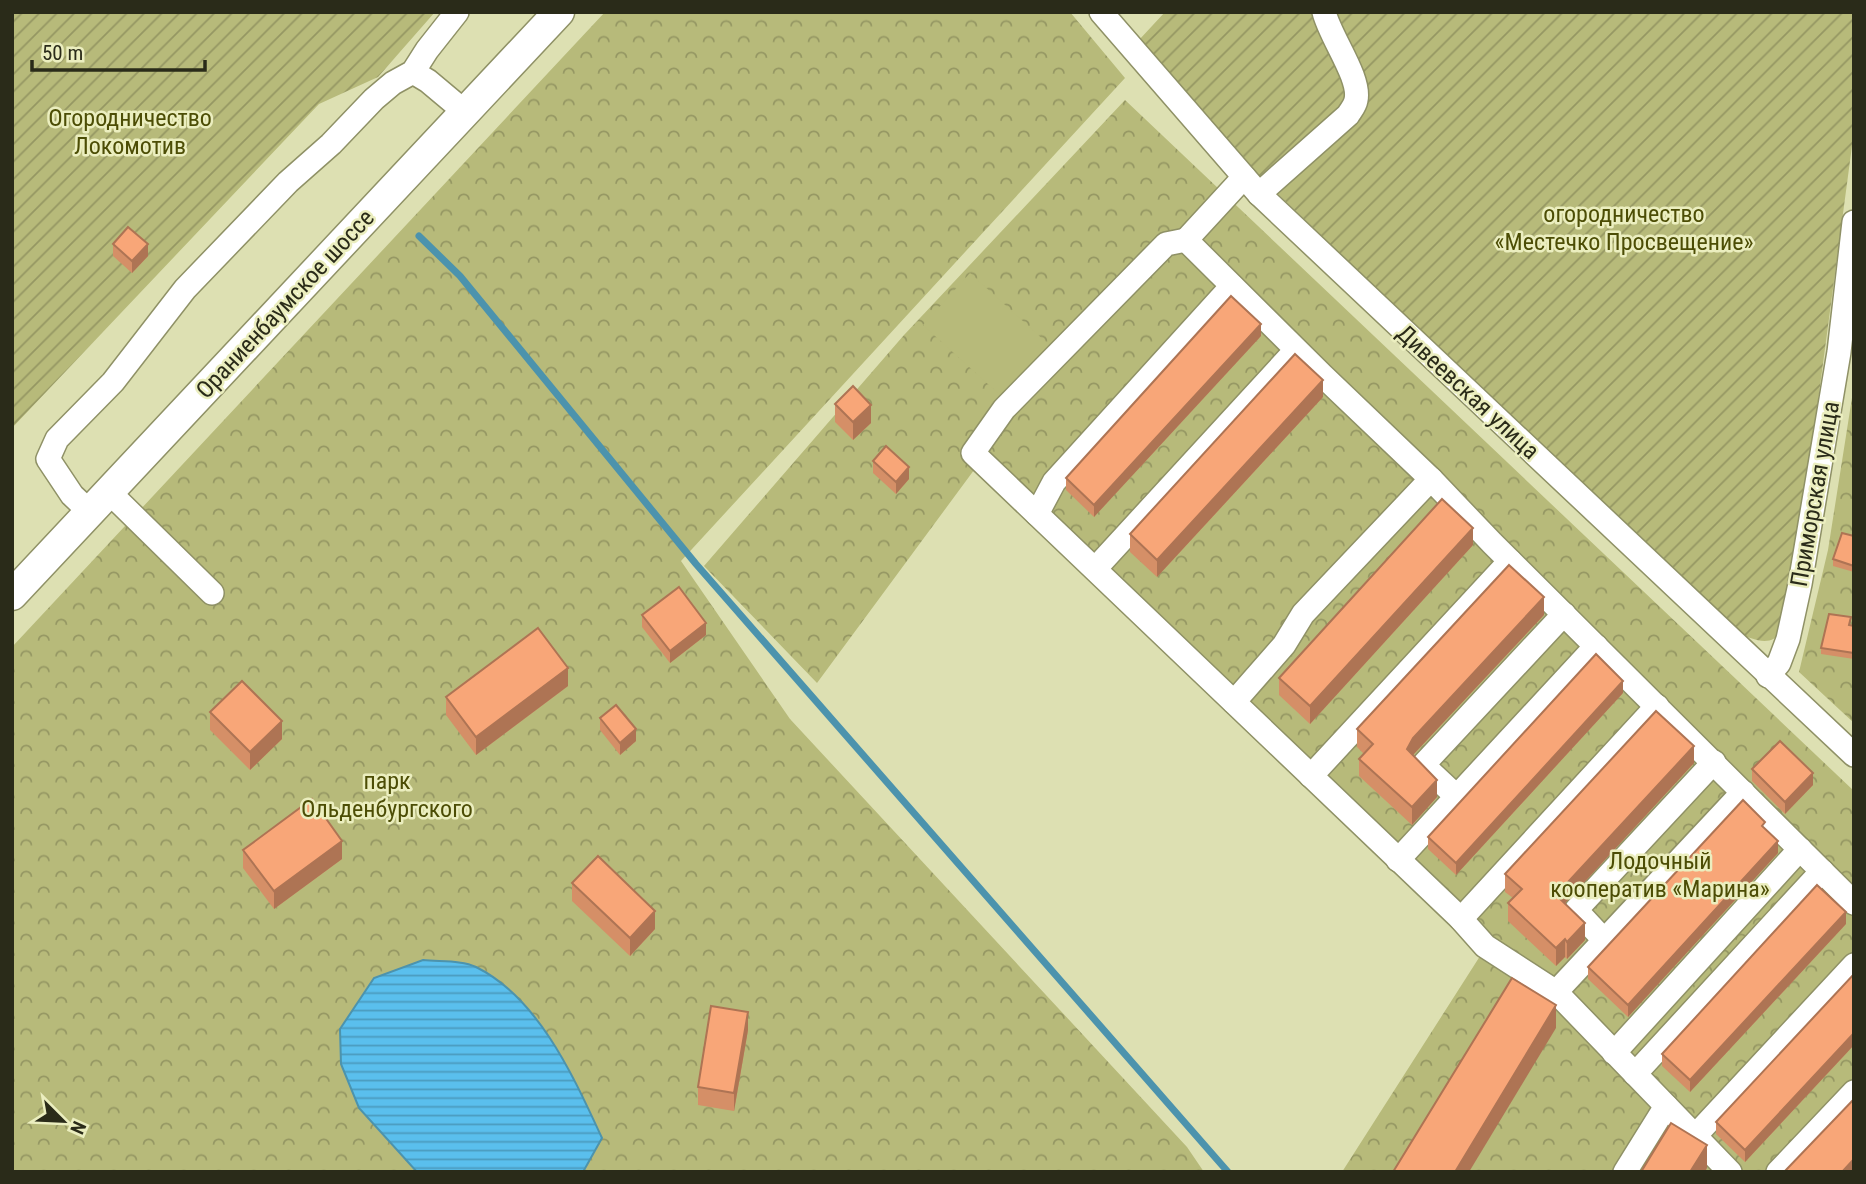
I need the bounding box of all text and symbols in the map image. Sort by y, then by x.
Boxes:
scale bar [32,28,205,72]
text: 50 m [42,41,83,65]
park label: Огородничество Локомотив [48,104,212,160]
park label: огородничество «Местечко Просвещение» [1494,200,1754,256]
street label: Ораниенбаумское шоссе [190,204,380,404]
street label: Дивеевская улица [1391,319,1545,465]
street label: Приморская улица [1785,399,1845,589]
park label: парк Ольденбургского [301,767,473,823]
park label: Лодочный кооператив «Марина» [1550,847,1770,903]
north arrow [28,1086,98,1156]
text: N [65,1118,91,1138]

